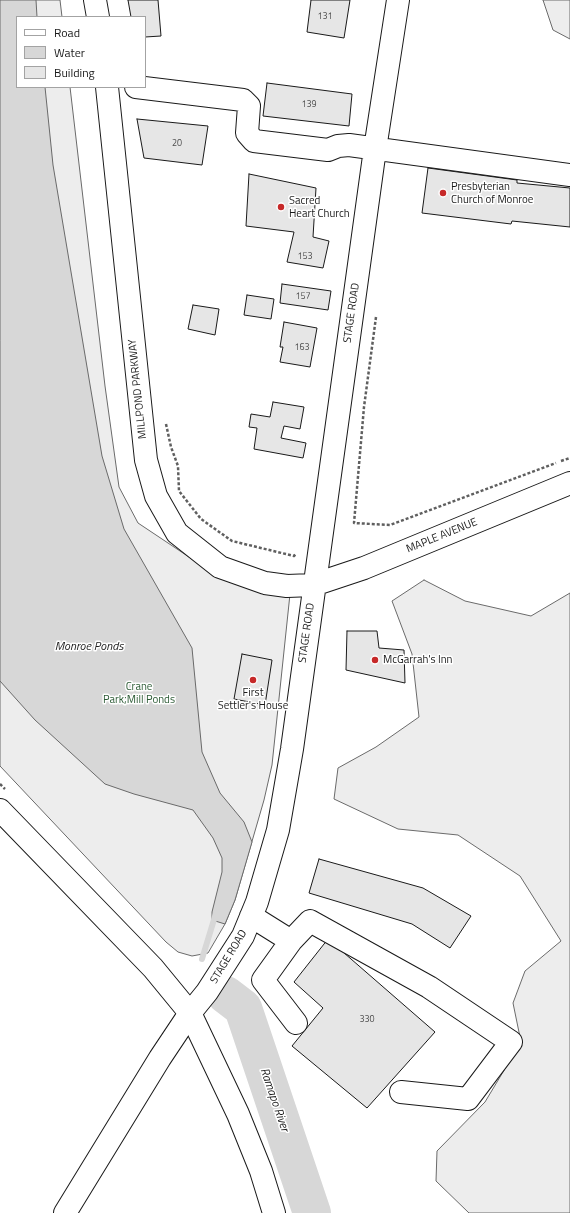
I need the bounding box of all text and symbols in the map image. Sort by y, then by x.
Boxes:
house number: 131 [317,12,333,22]
legend [16,16,146,88]
text: Road [54,23,80,42]
text: Water [54,43,85,62]
text: Building [54,63,95,82]
house number: 139 [301,100,317,110]
house number: 20 [172,139,182,149]
place label: Presbyterian Church of Monroe [451,180,533,206]
marker: Presbyterian Church of Monroe [438,188,448,198]
place label: Sacred Heart Church [289,194,350,220]
marker: Sacred Heart Church [276,202,286,212]
house number: 153 [297,252,313,262]
street label: STAGE ROAD [341,282,363,344]
house number: 157 [295,292,311,302]
street label: MILLPOND PARKWAY [126,338,150,440]
house number: 163 [294,343,310,353]
street label: MAPLE AVENUE [405,516,479,556]
street label: STAGE ROAD [296,602,318,664]
water label: Monroe Ponds [55,640,123,654]
place label: McGarrah's Inn [383,653,452,667]
marker: McGarrah's Inn [370,655,380,665]
marker: First Settler's House [248,675,258,685]
park label: Crane Park;Mill Ponds [103,680,175,706]
place label: First Settler's House [218,686,288,712]
street label: STAGE ROAD [208,928,250,986]
house number: 330 [359,1015,375,1025]
water label: Ramapo River [256,1066,292,1134]

